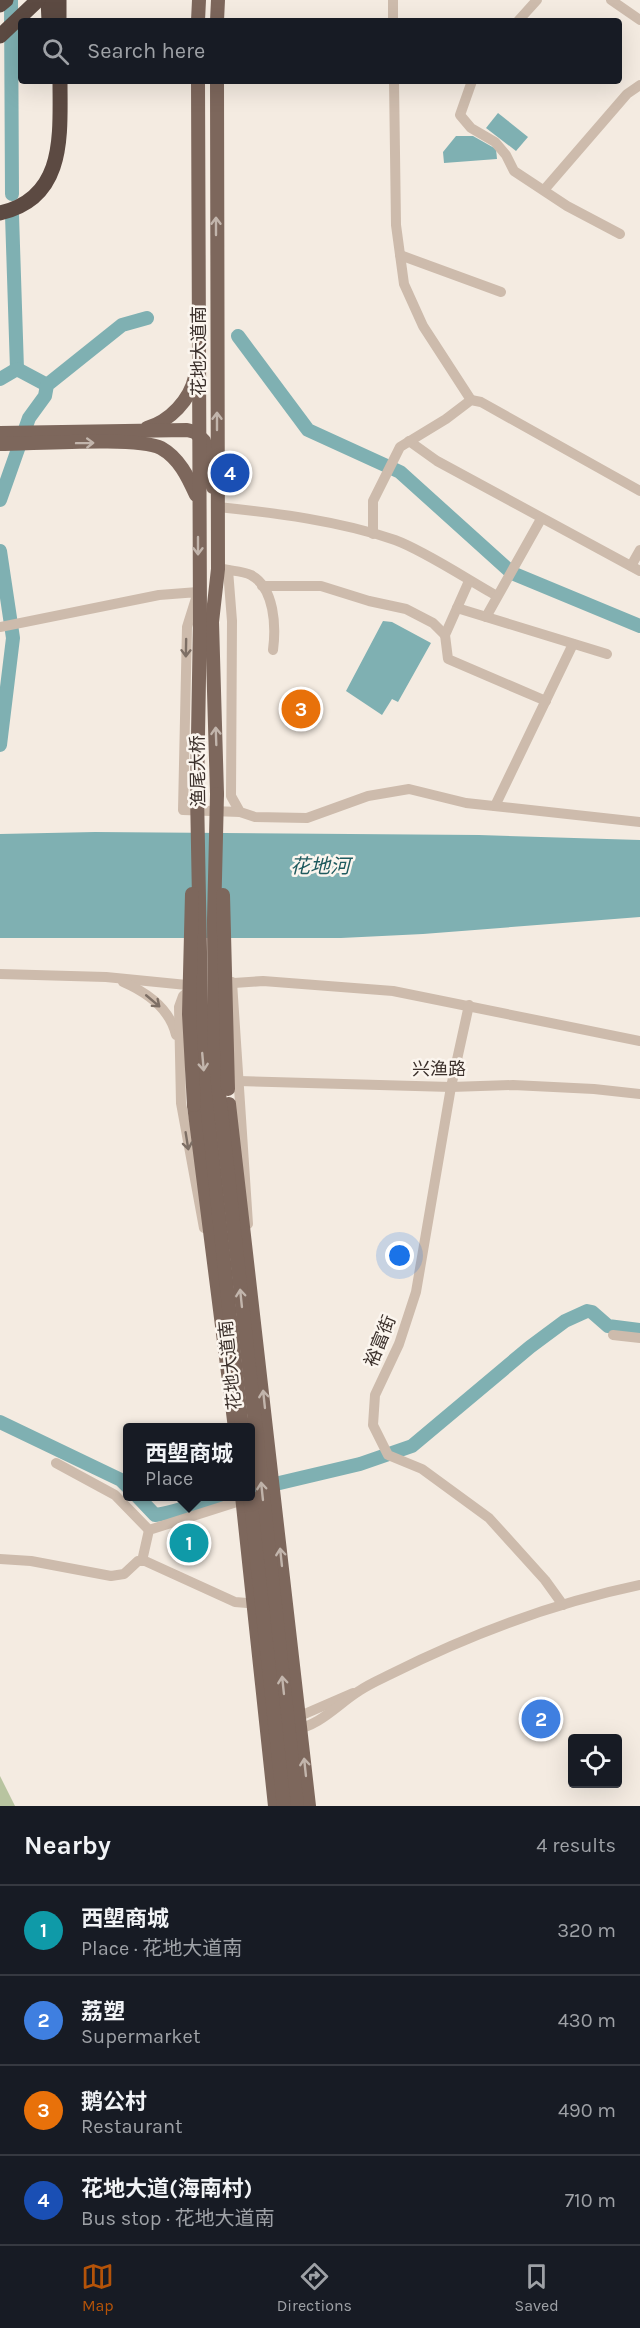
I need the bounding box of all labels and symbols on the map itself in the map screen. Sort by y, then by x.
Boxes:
one-way arrow [211,217,222,237]
street label: 花地大道南 [188,306,210,396]
one-way arrow [211,412,223,432]
one-way arrow [74,438,94,449]
pin: 4 [210,450,250,496]
one-way arrow [192,535,204,555]
one-way arrow [181,638,192,658]
pin: 3 [282,686,320,732]
one-way arrow [210,726,221,746]
street label: 渔尾大桥 [186,735,210,807]
water label: 花地河 [290,855,354,878]
one-way arrow [145,994,160,1008]
one-way arrow [198,1052,209,1072]
street label: 兴渔路 [412,1058,466,1080]
one-way arrow [182,1131,193,1151]
your location [385,1241,414,1270]
one-way arrow [235,1288,246,1308]
street label: 裕富街 [360,1312,400,1370]
street label: 花地大道南 [214,1319,246,1411]
one-way arrow [258,1389,269,1409]
one-way arrow [256,1482,267,1502]
pin: 1 [170,1520,208,1566]
one-way arrow [275,1548,286,1567]
one-way arrow [277,1676,288,1696]
pin: 2 [522,1696,560,1742]
one-way arrow [299,1758,310,1778]

